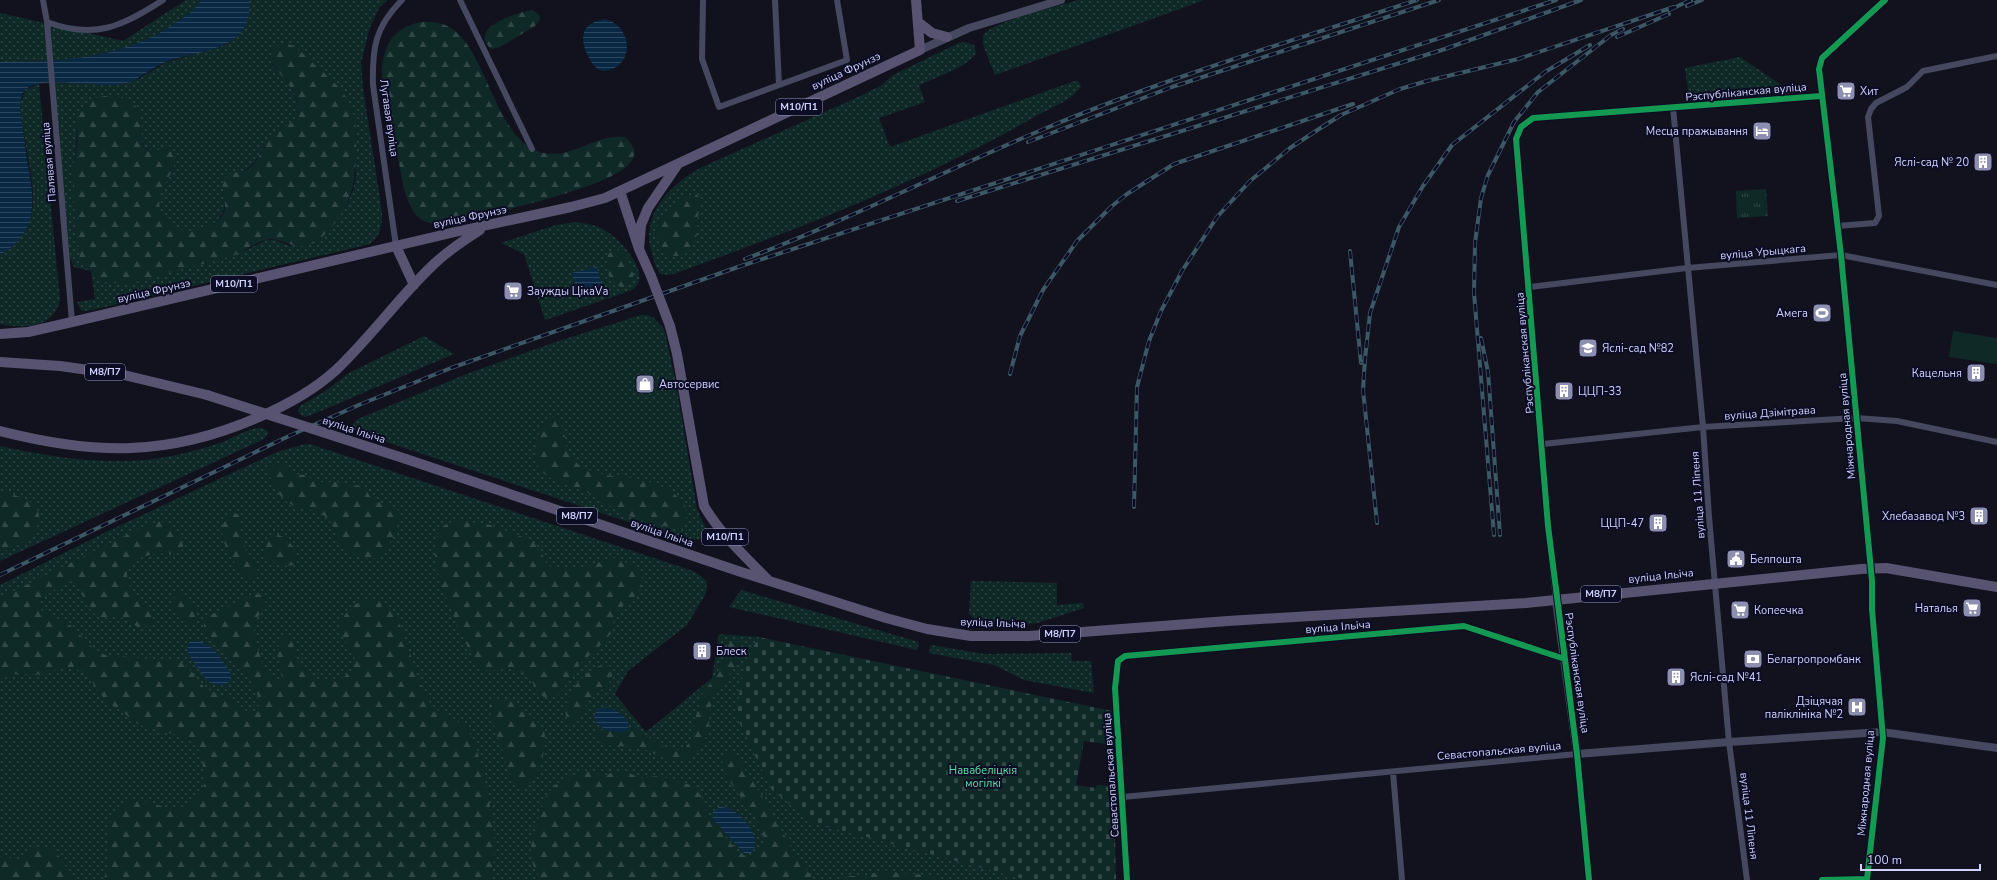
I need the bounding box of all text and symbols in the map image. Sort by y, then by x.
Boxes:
street label: вуліца Фрунзэ [809,48,883,94]
street label: Лугавая вуліца [376,78,402,158]
street label: Рэспубліканская вуліца [1685,79,1807,105]
supermarket icon: Хит [1835,80,1857,102]
place label: Хит [1860,84,1879,99]
road number: М10/П1 [776,99,822,115]
hotel icon: Месца пражывання [1751,120,1773,142]
street label: Палявая вуліца [38,121,60,203]
place label: Месца пражывання [1646,124,1748,139]
building icon: Яслі-сад № 20 [1972,151,1994,173]
place label: Яслі-сад № 20 [1894,155,1969,170]
street label: вуліца Фрунзэ [432,202,508,232]
street label: вуліца Урыцкага [1720,241,1806,263]
street label: вуліца Фрунзэ [116,275,192,307]
road number: М10/П1 [211,276,257,292]
supermarket icon: Заужды ЦікаVа [502,280,524,302]
place label: Заужды ЦікаVа [527,284,608,299]
street label: Рэспубліканская вуліца [1512,292,1538,414]
sports icon: Амега [1811,302,1833,324]
place label: Амега [1776,306,1808,321]
school or university icon: Яслі-сад №82 [1577,337,1599,359]
place label: Яслі-сад №82 [1602,341,1674,356]
building icon: Кацельня [1965,362,1987,384]
road number: М8/П7 [85,364,125,380]
place label: Кацельня [1912,366,1962,381]
street label: Міжнародная вуліца [1835,372,1859,480]
shop icon: Автосервис [634,373,656,395]
place label: Автосервис [659,377,720,392]
building icon: ЦЦП-33 [1553,380,1575,402]
place label: ЦЦП-33 [1578,384,1622,399]
street label: вуліца Дзімітрава [1724,402,1816,424]
street label: вуліца Ільіча [321,413,388,447]
street label: вуліца 11 Ліпеня [1687,451,1709,539]
building icon: Хлебазавод №3 [1968,505,1990,527]
road number: М8/П7 [557,508,597,524]
place label: Хлебазавод №3 [1882,509,1965,524]
building icon: ЦЦП-47 [1647,512,1669,534]
street label: вуліца Ільіча [629,515,695,551]
place label: ЦЦП-47 [1600,516,1644,531]
road number: М10/П1 [702,529,748,545]
public building icon: Белпошта [1725,548,1747,570]
place label: Белпошта [1750,552,1802,567]
street label: вуліца Ільіча [1628,565,1694,587]
road number: М8/П7 [1581,586,1621,602]
supermarket icon: Наталья [1961,597,1983,619]
supermarket icon: Копеечка [1729,599,1751,621]
place label: Наталья [1915,601,1958,616]
place label: Копеечка [1754,603,1803,618]
street label: Рэспубліканская вуліца [1561,612,1593,734]
street label: вуліца Ільіча [960,614,1026,632]
street label: вуліца Ільіча [1305,617,1371,637]
road number: М8/П7 [1040,626,1080,642]
building icon: Блеск [691,640,713,662]
place label: Блеск [716,644,747,659]
bank icon: Белагропромбанк [1742,648,1764,670]
place label: Белагропромбанк [1767,652,1861,667]
building icon: Яслі-сад №41 [1665,666,1687,688]
place label: Яслі-сад №41 [1690,670,1762,685]
place label: Дзіцячая паліклініка №2 [1765,694,1843,722]
hospital icon: Дзіцячая паліклініка №2 [1846,696,1868,718]
street label: Севастопальская вуліца [1099,712,1123,838]
street label: Міжнародная вуліца [1854,729,1878,837]
street label: Севастопальская вуліца [1436,738,1562,764]
park label: Навабеліцкія могілкі [949,763,1017,791]
street label: вуліца 11 Ліпеня [1736,772,1762,860]
scale bar [1861,846,1980,872]
text: 100 m [1867,852,1902,868]

